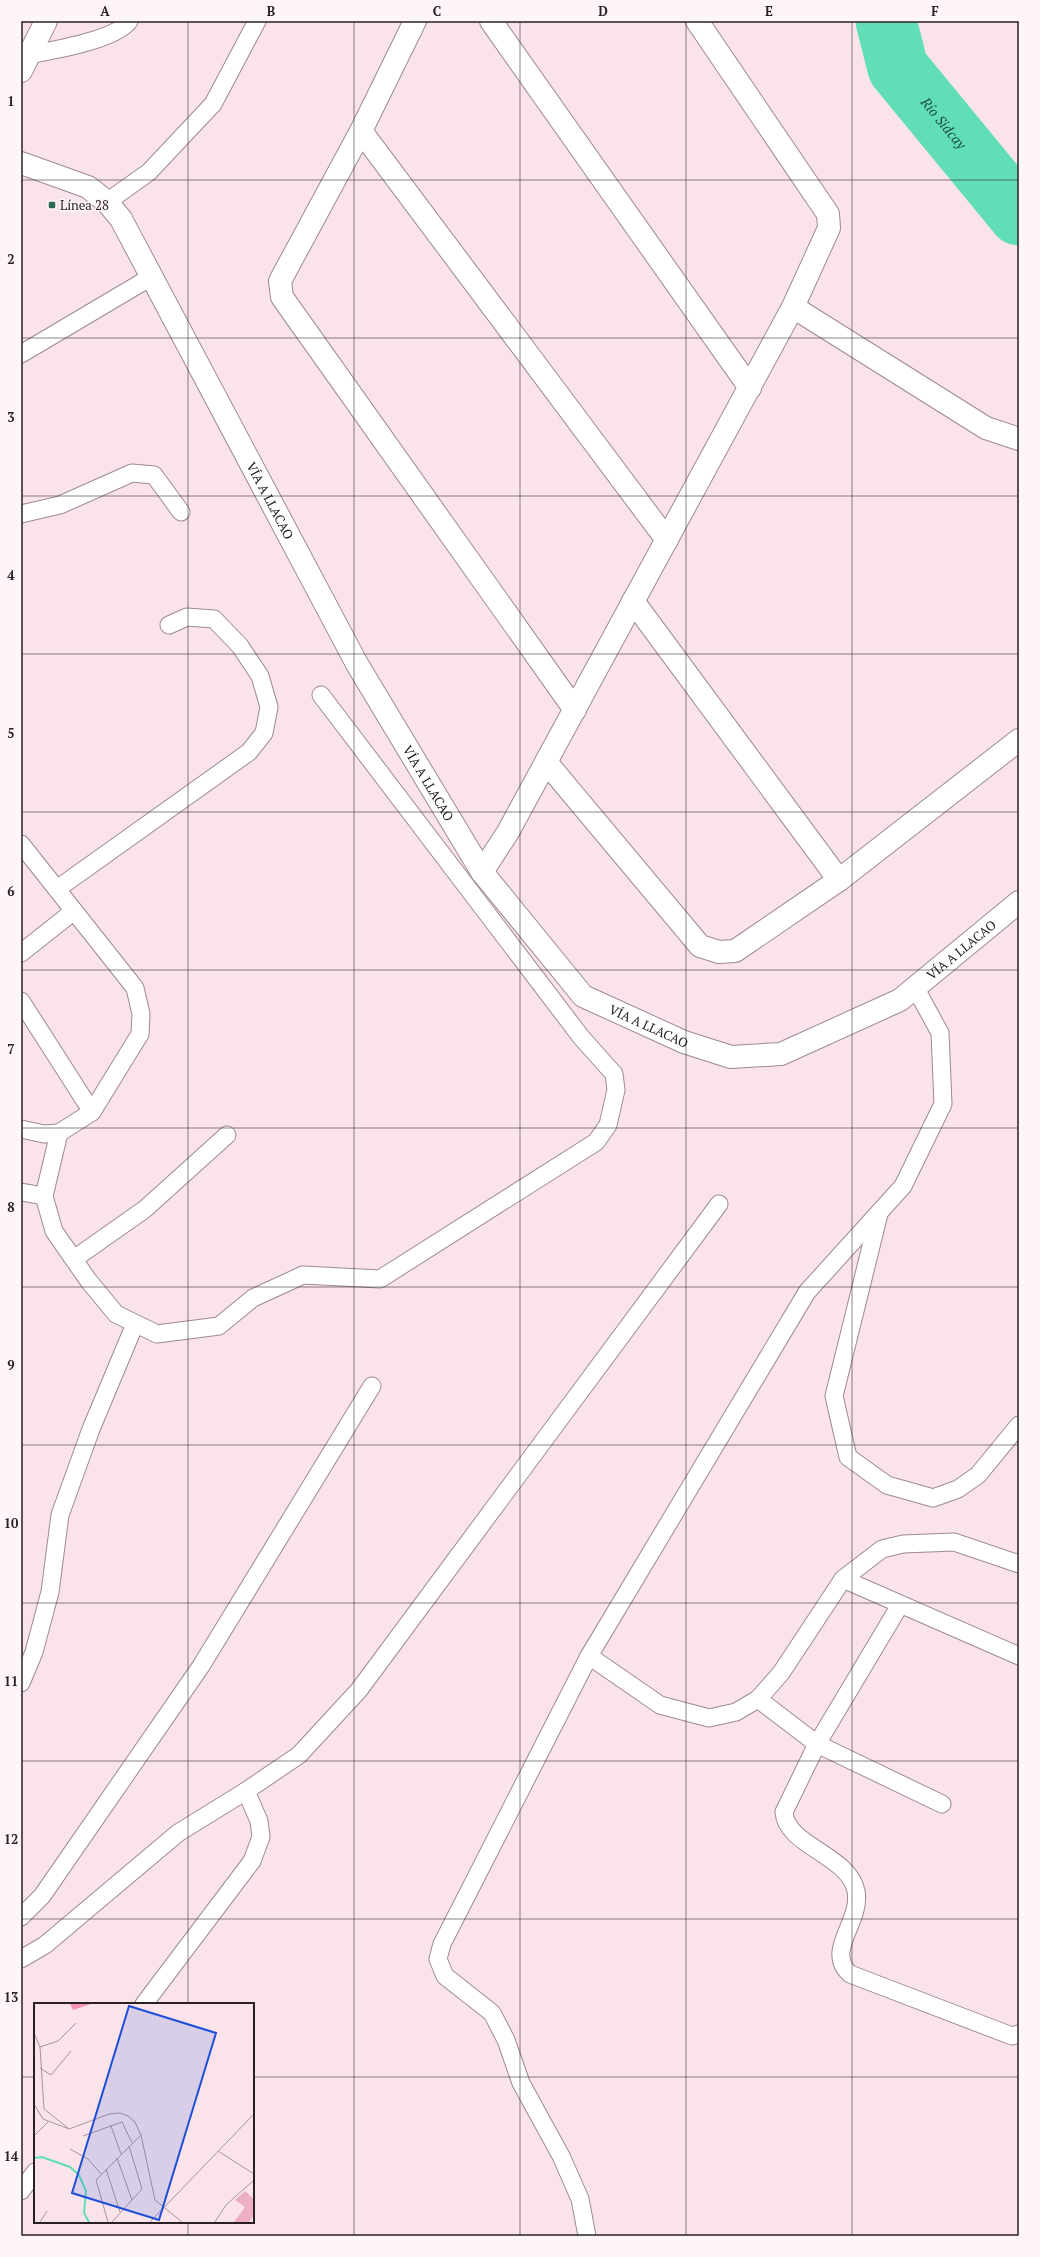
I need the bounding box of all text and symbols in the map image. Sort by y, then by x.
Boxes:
text: A [100,2,110,20]
text: B [267,2,275,20]
text: C [433,2,441,20]
text: D [598,2,608,20]
text: E [765,2,773,20]
text: F [931,2,939,20]
text: 1 [7,92,15,110]
water label: Río Sidcay [916,92,971,153]
place label: Línea 28 [60,196,109,214]
marker: Línea 28 [47,200,57,210]
text: 2 [7,250,15,268]
text: 3 [7,408,15,426]
street label: VÍA A LLACAO [242,459,298,542]
text: 4 [7,566,15,584]
text: 5 [7,724,15,742]
street label: VÍA A LLACAO [399,742,458,824]
text: 6 [7,882,15,900]
street label: VÍA A LLACAO [923,916,1000,984]
street label: VÍA A LLACAO [606,1000,691,1052]
text: 7 [7,1040,15,1058]
text: 8 [7,1198,15,1216]
text: 9 [7,1356,15,1374]
text: 10 [4,1514,19,1532]
text: 11 [4,1672,18,1690]
text: 12 [4,1830,18,1848]
text: 13 [4,1988,18,2006]
inset map [34,2003,254,2223]
text: 14 [4,2147,19,2165]

